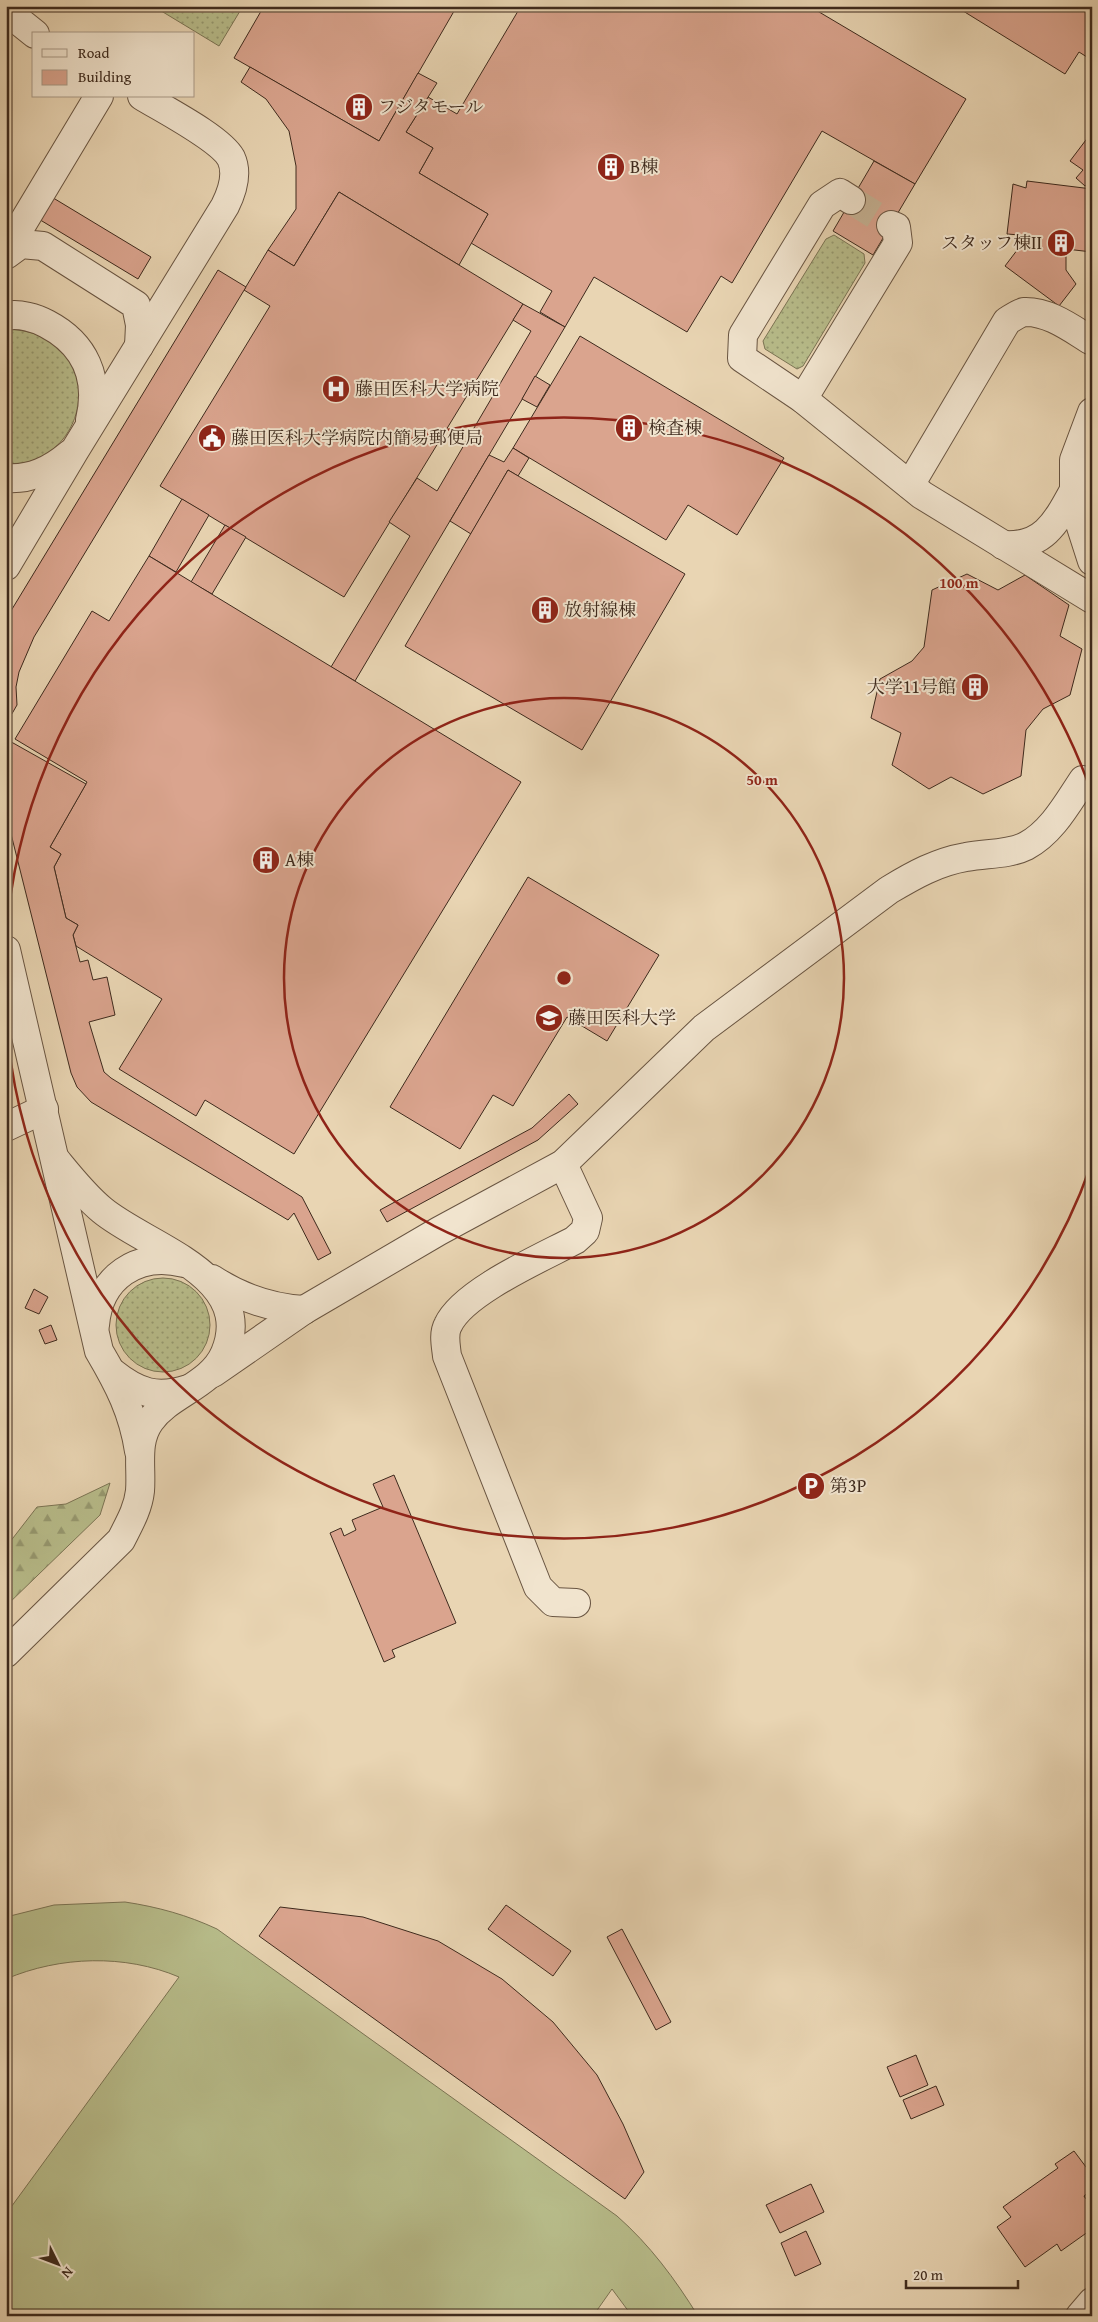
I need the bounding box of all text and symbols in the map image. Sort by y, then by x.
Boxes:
legend [32,32,195,98]
text: Road [78,42,109,63]
text: Building [78,66,132,87]
building icon: フジタモール [344,92,374,122]
place label: フジタモール [378,93,483,120]
building icon: B棟 [596,152,626,182]
place label: B棟 [630,153,658,180]
building icon: スタッフ棟Ⅱ [1046,228,1076,258]
place label: スタッフ棟Ⅱ [941,229,1042,256]
hospital icon: 藤田医科大学病院 [321,374,351,404]
place label: 藤田医科大学病院 [355,375,499,402]
building icon: 検査棟 [614,413,644,443]
place label: 検査棟 [648,414,702,441]
public building icon: 藤田医科大学病院内簡易郵便局 [197,423,227,453]
place label: 藤田医科大学病院内簡易郵便局 [231,424,483,451]
text: 100 m [939,572,979,593]
building icon: 放射線棟 [530,595,560,625]
place label: 放射線棟 [564,596,636,623]
building icon: 大学11号館 [960,672,990,702]
place label: 大学11号館 [867,673,956,700]
text: 50 m [746,769,778,790]
building icon: A棟 [251,845,281,875]
place label: A棟 [285,846,314,873]
centre of rings [555,969,573,987]
school or university icon: 藤田医科大学 [534,1003,564,1033]
place label: 藤田医科大学 [568,1004,676,1031]
parking icon: 第3P [796,1471,826,1501]
place label: 第3P [830,1472,866,1499]
north arrow [32,2240,82,2290]
scale bar [906,2257,1018,2289]
text: N [57,2263,78,2283]
text: 20 m [913,2264,944,2285]

